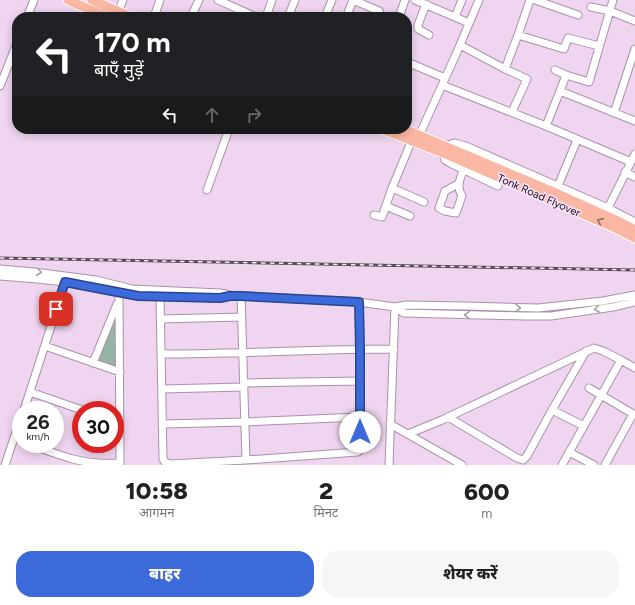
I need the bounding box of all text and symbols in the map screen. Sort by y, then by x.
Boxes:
text: 170 m [94,25,171,59]
icon: left [28,28,80,80]
text: बाएँ मुड़ें [94,59,144,81]
icon: left [159,104,181,126]
icon: ahead [201,104,223,126]
icon: right [243,104,265,126]
street label: Tonk Road Flyover [495,171,583,220]
one-way arrow [596,218,604,226]
one-way arrow [36,268,42,277]
pin [39,292,73,326]
icon: arrive [45,298,67,320]
one-way arrow [515,303,521,312]
one-way arrow [594,304,600,313]
one-way arrow [464,311,470,319]
speed limit sign: 30 [72,401,124,453]
text: 26 [26,410,50,434]
position arrow [339,411,381,453]
text: km/h [27,430,49,443]
text: 10:58 [126,476,188,505]
text: 2 [319,476,333,505]
text: 600 [464,477,509,506]
text: आगमन [139,505,175,520]
text: मिनट [314,505,338,520]
text: m [481,506,492,521]
button: बाहर [16,551,314,597]
button: शेयर करें [322,551,619,597]

